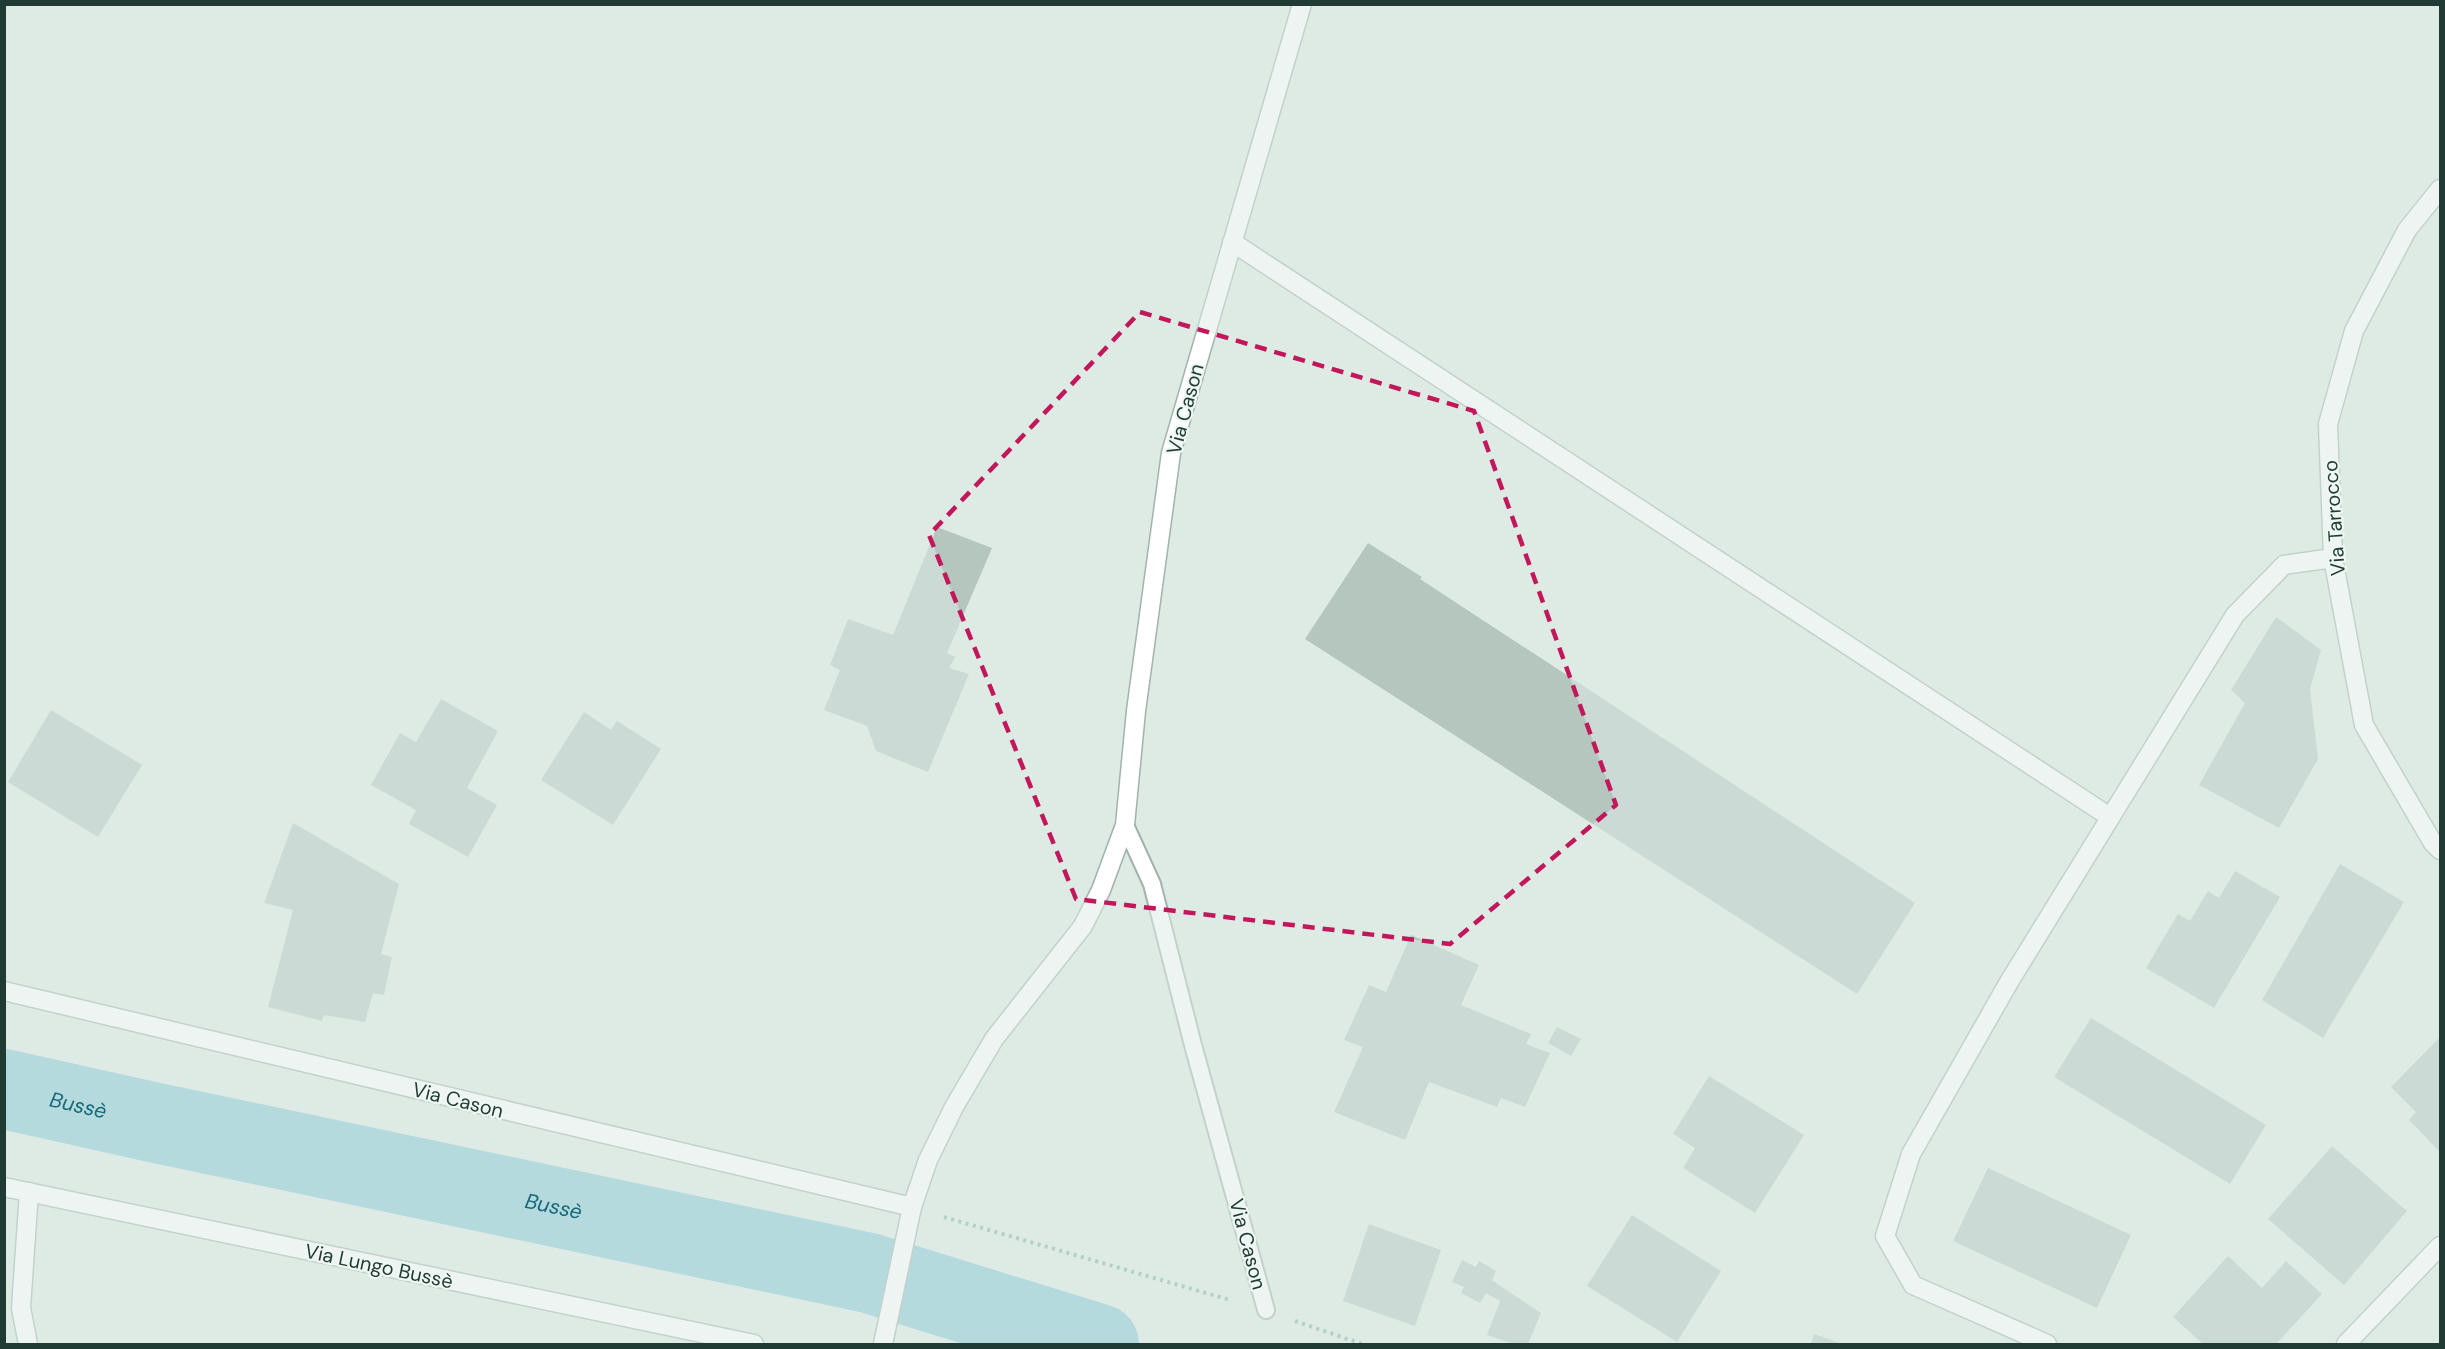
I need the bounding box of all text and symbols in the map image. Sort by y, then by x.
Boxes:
street label: Via Cason [1160,361,1210,457]
street label: Via Tarrocco [2317,459,2351,577]
street label: Via Cason [410,1076,506,1124]
water label: Bussè [47,1086,109,1125]
water label: Bussè [523,1187,585,1226]
street label: Via Cason [1223,1196,1273,1292]
street label: Via Lungo Bussè [303,1238,455,1294]

